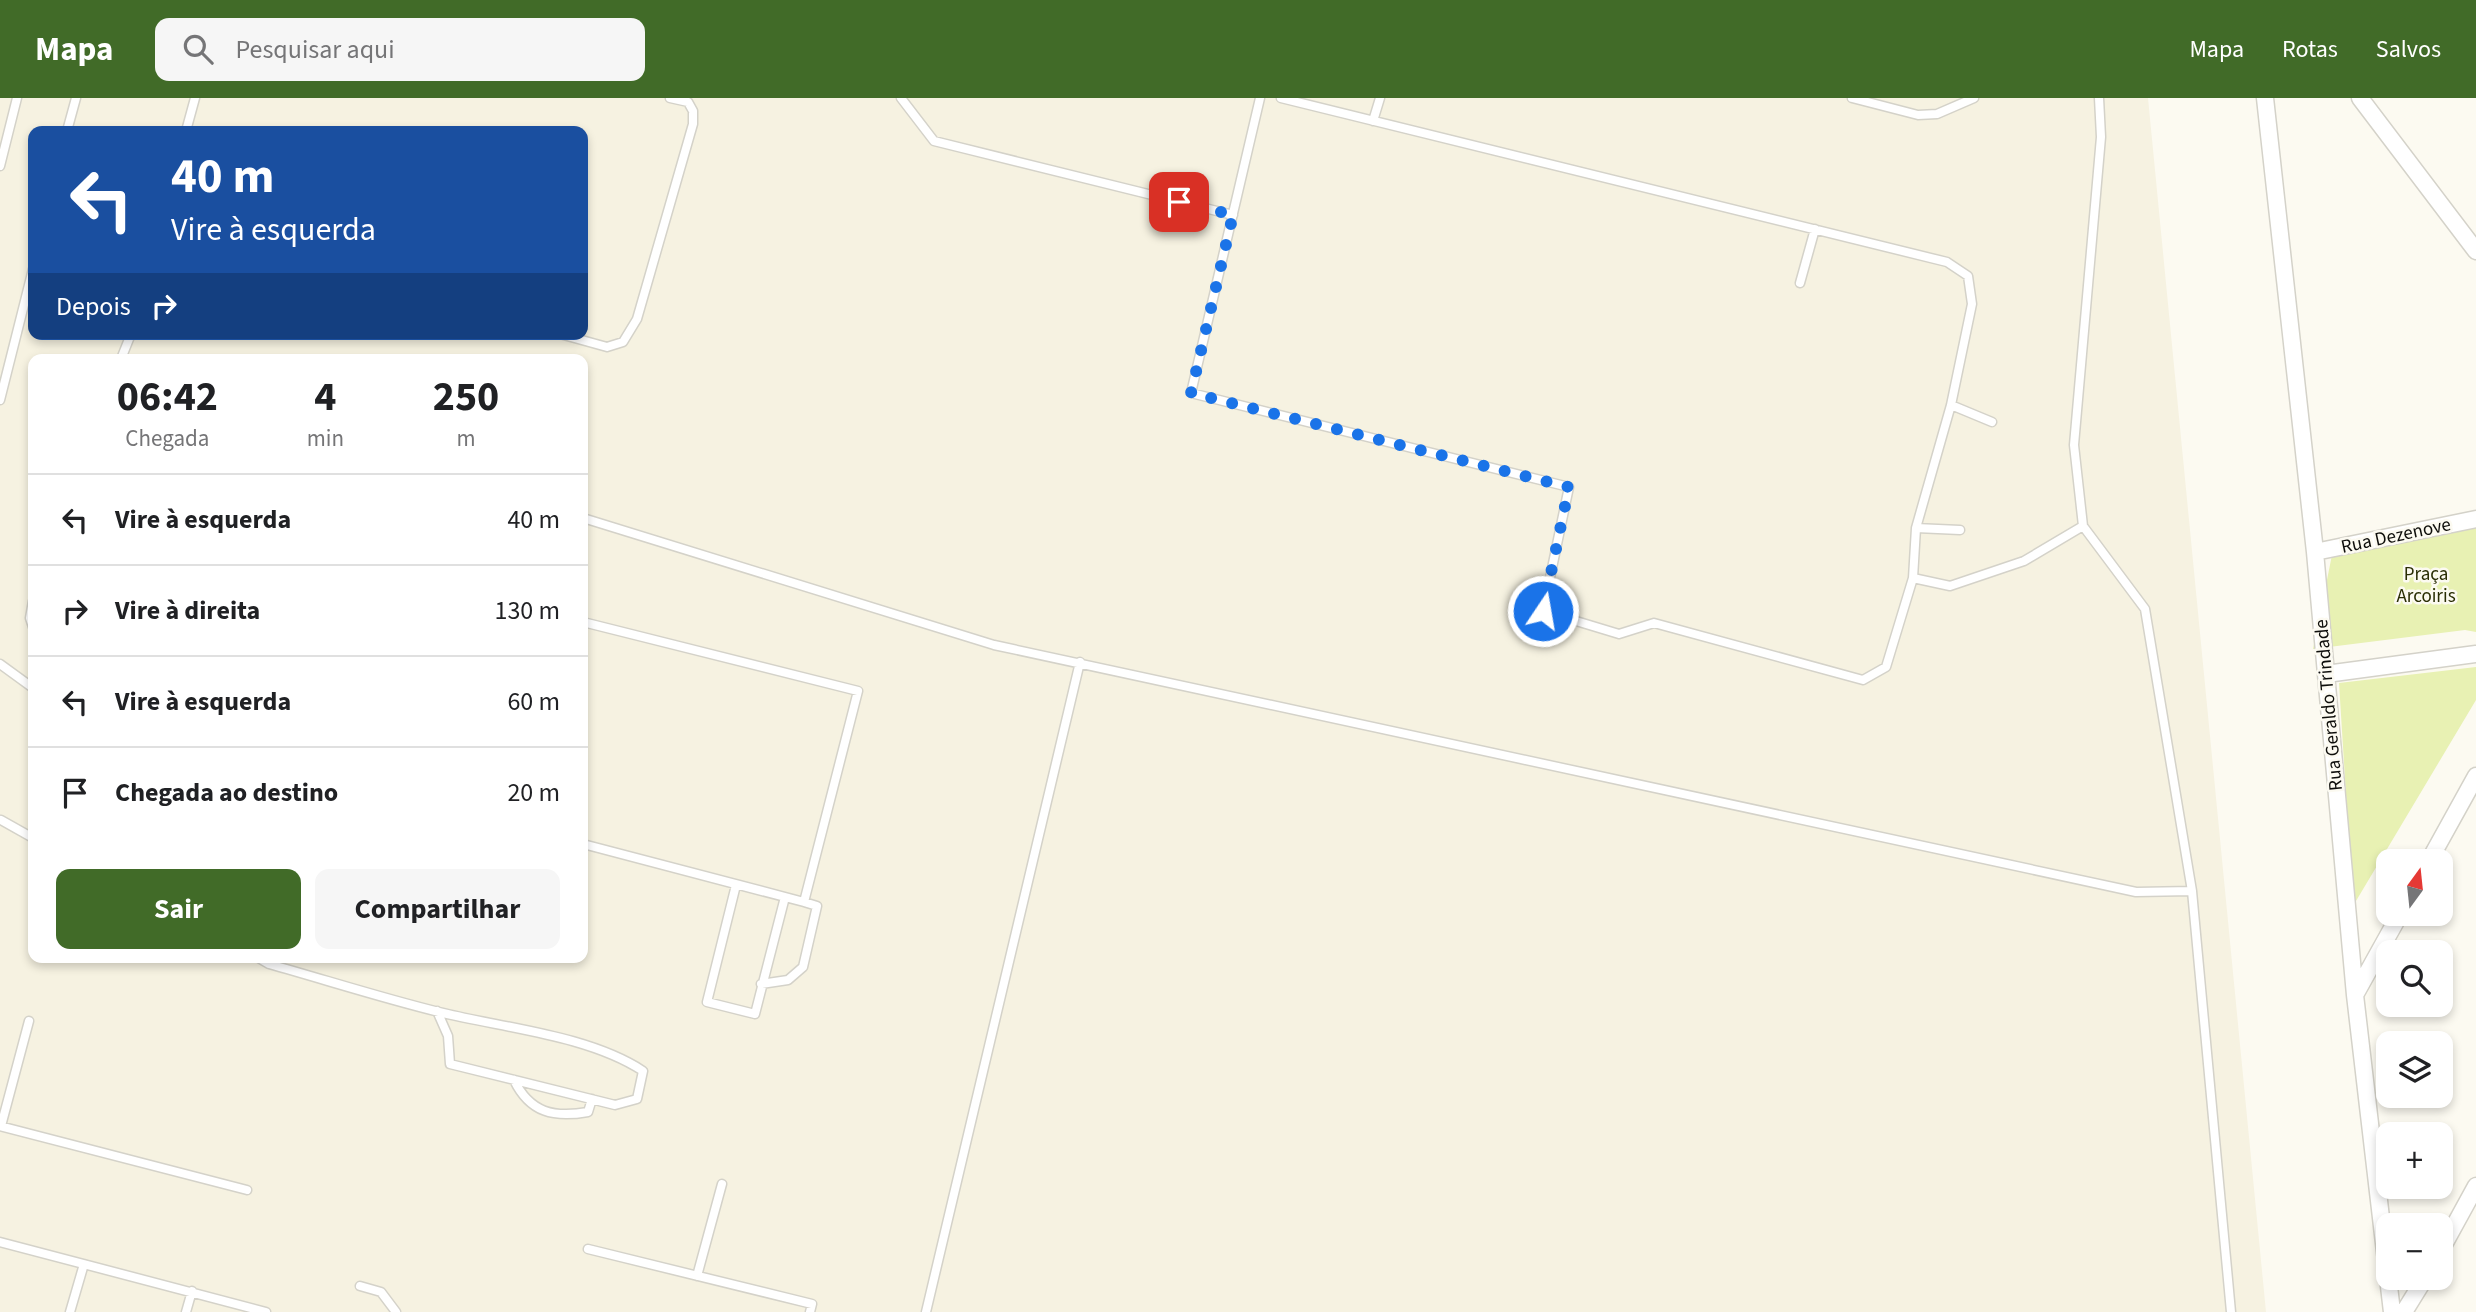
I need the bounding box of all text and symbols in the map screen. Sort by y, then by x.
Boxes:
search box [155,18,645,81]
text: Mapa [35,26,113,73]
icon: search [179,30,217,68]
text: Pesquisar aqui [235,31,395,68]
text: Mapa [2189,32,2244,67]
text: Rotas [2282,32,2338,67]
text: Salvos [2376,32,2441,67]
text: 40 m [171,142,275,212]
icon: left [56,154,147,245]
pin [1149,172,1209,232]
icon: arrive [1160,183,1198,221]
text: Vire à esquerda [171,207,376,253]
icon: right [145,287,183,325]
text: Depois [56,288,131,325]
text: 06:42 [117,367,218,427]
text: 4 [314,367,336,427]
text: 250 [433,367,499,427]
text: Chegada [125,422,209,455]
text: min [307,422,344,455]
text: m [456,422,476,455]
icon: left [56,501,94,539]
text: Vire à esquerda [115,501,291,538]
text: 40 m [507,501,560,538]
street label: Rua Dezenove [2339,511,2453,561]
park label: Praça Arcoiris [2396,561,2456,610]
position arrow [1506,574,1580,648]
icon: right [56,592,94,630]
text: Vire à direita [115,592,260,629]
text: 130 m [494,592,560,629]
street label: Rua Geraldo Trindade [2308,618,2350,792]
icon: left [56,683,94,721]
text: Vire à esquerda [115,683,291,720]
text: 60 m [507,683,560,720]
icon: arrive [56,774,94,812]
text: Chegada ao destino [115,774,338,811]
text: 20 m [507,774,560,811]
north arrow [2376,849,2454,926]
map controls [2376,849,2453,1290]
button: Sair [56,869,301,949]
button: Compartilhar [315,869,560,949]
button: search [2376,940,2453,1017]
button: layers [2376,1031,2453,1108]
button: + [2376,1122,2453,1199]
button: − [2376,1213,2453,1290]

